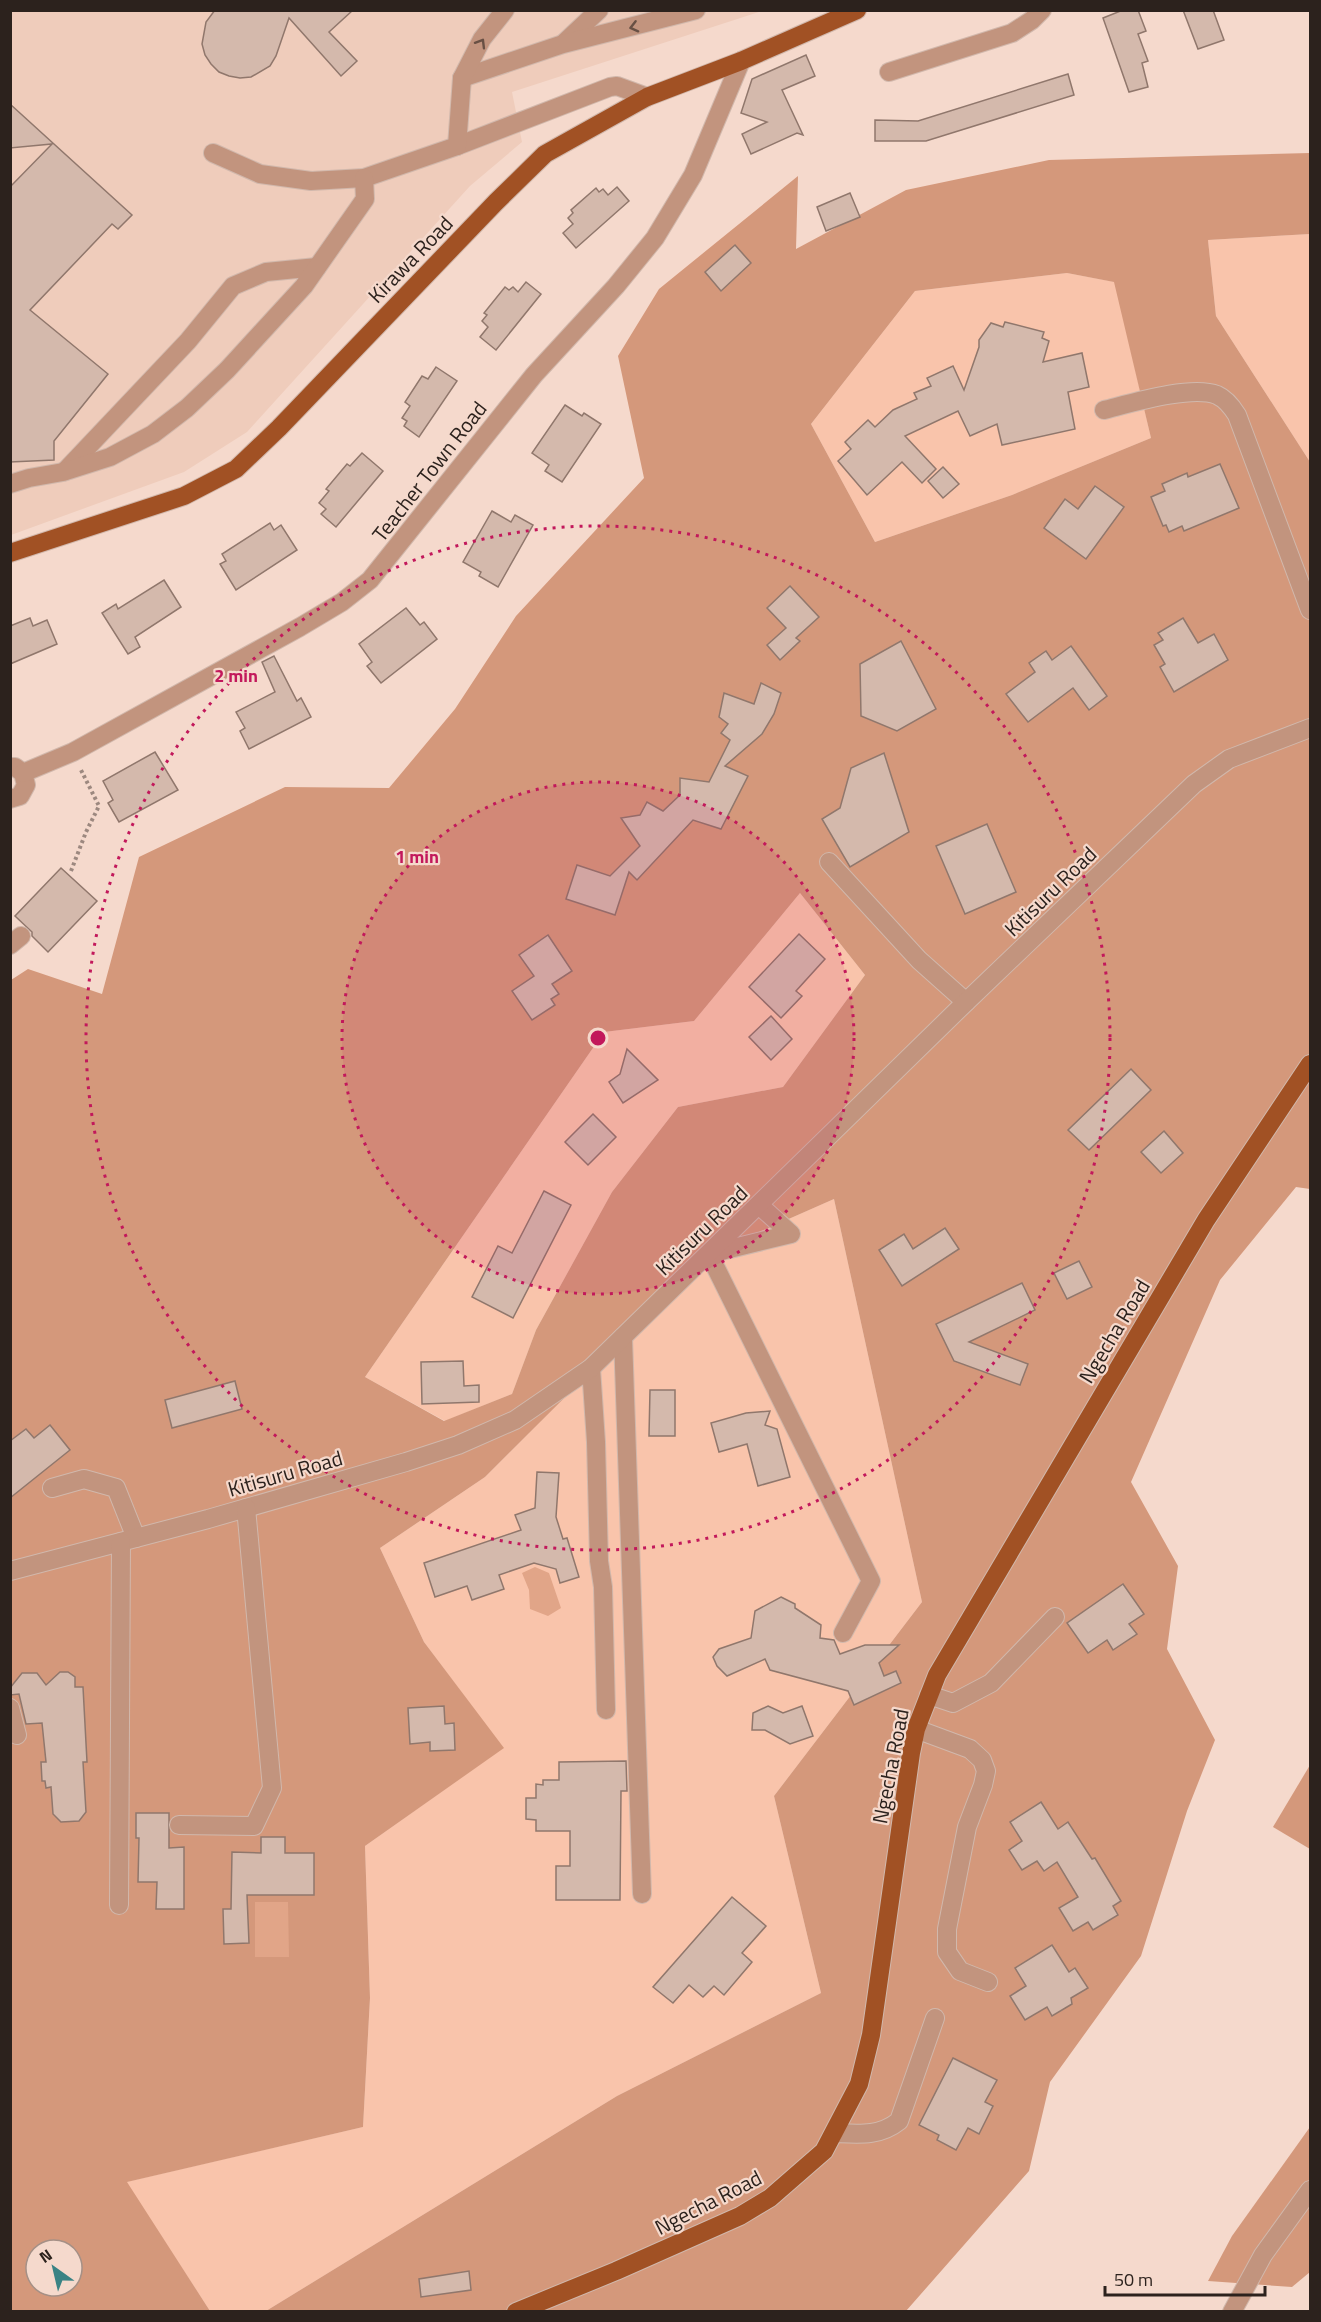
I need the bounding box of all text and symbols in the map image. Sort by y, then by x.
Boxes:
one-way arrow [629,19,639,32]
one-way arrow [474,39,486,49]
street label: Kirawa Road [360,208,460,310]
street label: Teacher Town Road [364,394,494,548]
text: 2 min [214,662,258,689]
street label: Kitisuru Road [996,839,1104,943]
text: 1 min [395,843,439,870]
centre of rings [588,1028,608,1048]
street label: Kitisuru Road [647,1178,755,1282]
street label: Ngecha Road [1070,1273,1158,1389]
street label: Kitisuru Road [224,1441,346,1505]
street label: Ngecha Road [863,1706,917,1826]
street label: Ngecha Road [649,2161,767,2243]
north arrow [24,2238,84,2298]
text: N [34,2243,57,2269]
scale bar [1105,2259,1266,2297]
text: 50 m [1114,2266,1153,2293]

